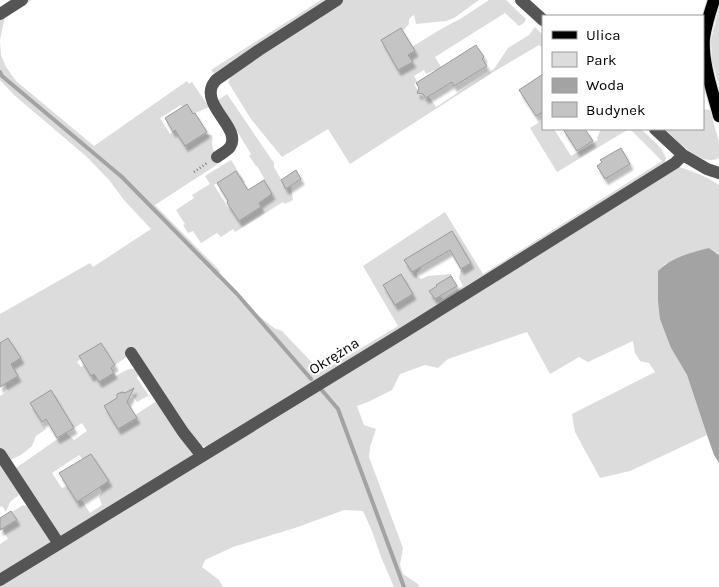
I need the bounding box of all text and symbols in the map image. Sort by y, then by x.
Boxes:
legend [542,15,704,130]
text: Ulica [586,26,620,44]
text: Park [586,51,616,69]
text: Woda [586,76,624,94]
text: Budynek [586,101,645,119]
street label: Okrężna [306,334,362,378]

